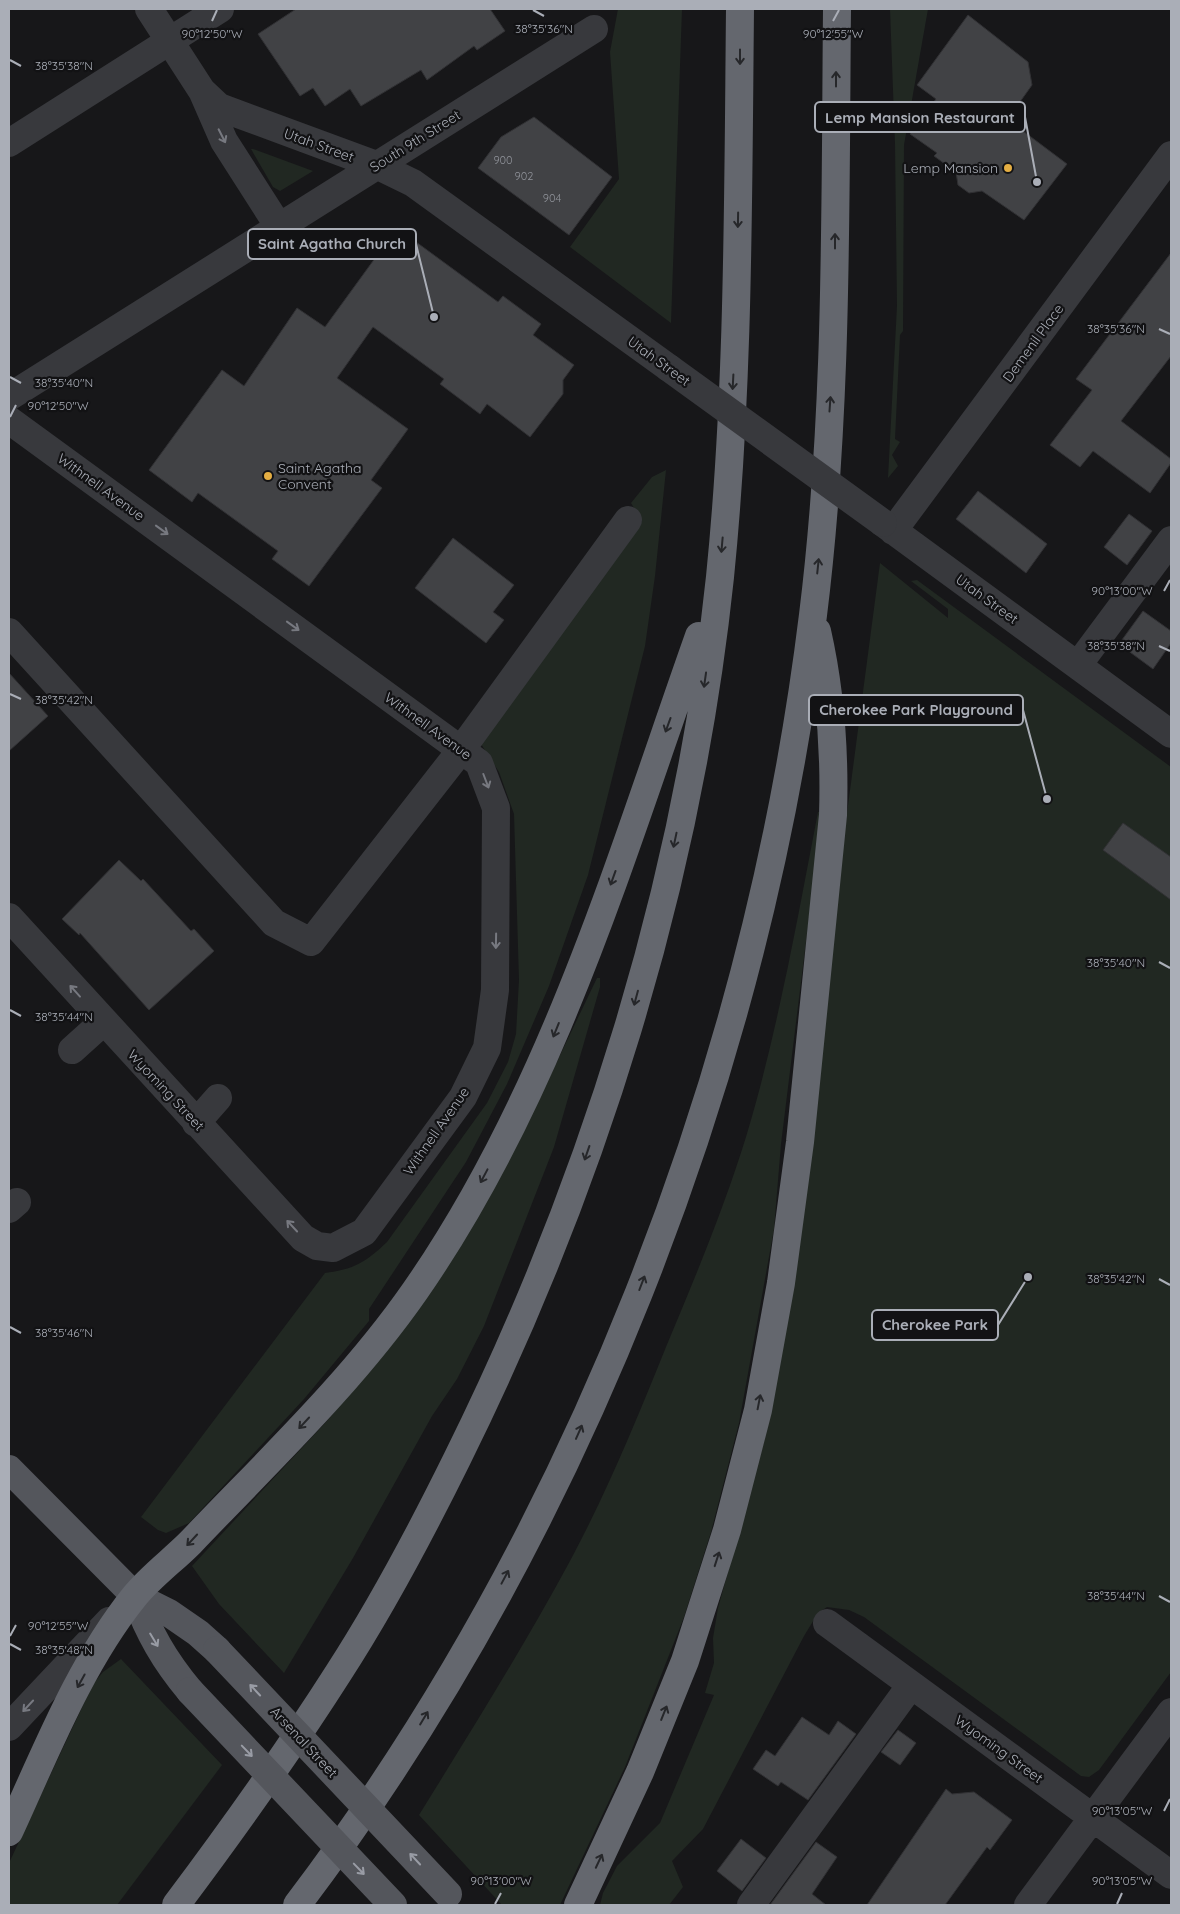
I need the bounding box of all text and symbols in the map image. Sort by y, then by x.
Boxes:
text: 38°35'36"N [515,21,573,36]
text: 90°12'50"W [181,26,243,41]
text: 90°12'55"W [803,26,864,41]
one-way arrow [735,49,744,65]
text: 38°35'38"N [35,58,93,73]
one-way arrow [831,71,841,88]
callout: Lemp Mansion Restaurant [815,102,1025,132]
street label: South 9th Street [366,106,464,176]
text: Lemp Mansion Restaurant [825,108,1015,127]
street label: Utah Street [282,124,357,166]
one-way arrow [218,128,227,143]
house number: 900 [493,153,513,167]
place label: Lemp Mansion [903,159,998,177]
marker: Lemp Mansion [1002,162,1014,174]
house number: 902 [515,169,533,183]
house number: 904 [543,191,561,205]
one-way arrow [733,212,743,228]
callout: Saint Agatha Church [248,229,416,259]
text: Saint Agatha Church [258,234,406,253]
one-way arrow [830,234,840,250]
street label: Demenil Place [999,300,1067,386]
text: 38°35'36"N [1087,321,1145,336]
street label: Utah Street [624,332,694,390]
one-way arrow [729,374,738,390]
text: 38°35'40"N [35,375,93,390]
one-way arrow [825,396,835,412]
text: 90°12'50"W [27,398,89,413]
street label: Withnell Avenue [54,449,148,525]
place label: Saint Agatha Convent [278,459,361,493]
marker: Saint Agatha Convent [262,470,274,482]
one-way arrow [155,525,168,536]
one-way arrow [717,536,727,552]
one-way arrow [813,558,823,574]
street label: Utah Street [952,570,1022,628]
text: 90°13'00"W [1091,583,1153,598]
one-way arrow [286,621,299,632]
text: 38°35'38"N [1087,638,1145,653]
one-way arrow [700,672,710,688]
street label: Withnell Avenue [381,688,475,764]
text: 38°35'42"N [35,692,93,707]
callout: Cherokee Park Playground [809,695,1023,725]
text: Cherokee Park Playground [819,700,1013,719]
one-way arrow [663,717,672,732]
one-way arrow [482,773,491,788]
one-way arrow [670,832,679,848]
one-way arrow [608,870,617,885]
one-way arrow [492,933,501,949]
text: 38°35'40"N [1087,955,1145,970]
one-way arrow [69,984,81,997]
one-way arrow [630,989,640,1005]
text: 38°35'44"N [35,1009,93,1024]
one-way arrow [551,1022,560,1037]
street label: Wyoming Street [124,1046,208,1135]
street label: Withnell Avenue [399,1083,473,1179]
one-way arrow [582,1144,591,1160]
one-way arrow [479,1168,489,1183]
one-way arrow [286,1220,298,1233]
text: 38°35'42"N [1087,1271,1145,1286]
one-way arrow [638,1276,647,1291]
callout: Cherokee Park [872,1310,998,1340]
text: Cherokee Park [882,1315,988,1334]
text: 38°35'46"N [35,1325,93,1340]
one-way arrow [755,1395,765,1411]
one-way arrow [298,1416,310,1429]
one-way arrow [574,1425,584,1440]
one-way arrow [186,1534,198,1547]
one-way arrow [713,1551,723,1567]
one-way arrow [501,1571,511,1585]
text: 38°35'44"N [1087,1588,1145,1603]
text: 90°12'55"W [28,1618,89,1633]
one-way arrow [150,1633,160,1647]
text: 38°35'48"N [35,1642,93,1657]
one-way arrow [76,1674,86,1688]
one-way arrow [249,1684,261,1697]
one-way arrow [22,1699,34,1712]
street label: Arsenal Street [266,1703,342,1782]
one-way arrow [661,1705,670,1720]
street label: Wyoming Street [951,1711,1047,1787]
one-way arrow [420,1712,430,1726]
one-way arrow [241,1745,253,1758]
text: 90°13'05"W [1092,1803,1153,1818]
one-way arrow [409,1853,421,1865]
one-way arrow [594,1854,604,1869]
one-way arrow [353,1863,365,1876]
text: 90°13'00"W [470,1873,532,1888]
text: 90°13'05"W [1092,1873,1153,1888]

